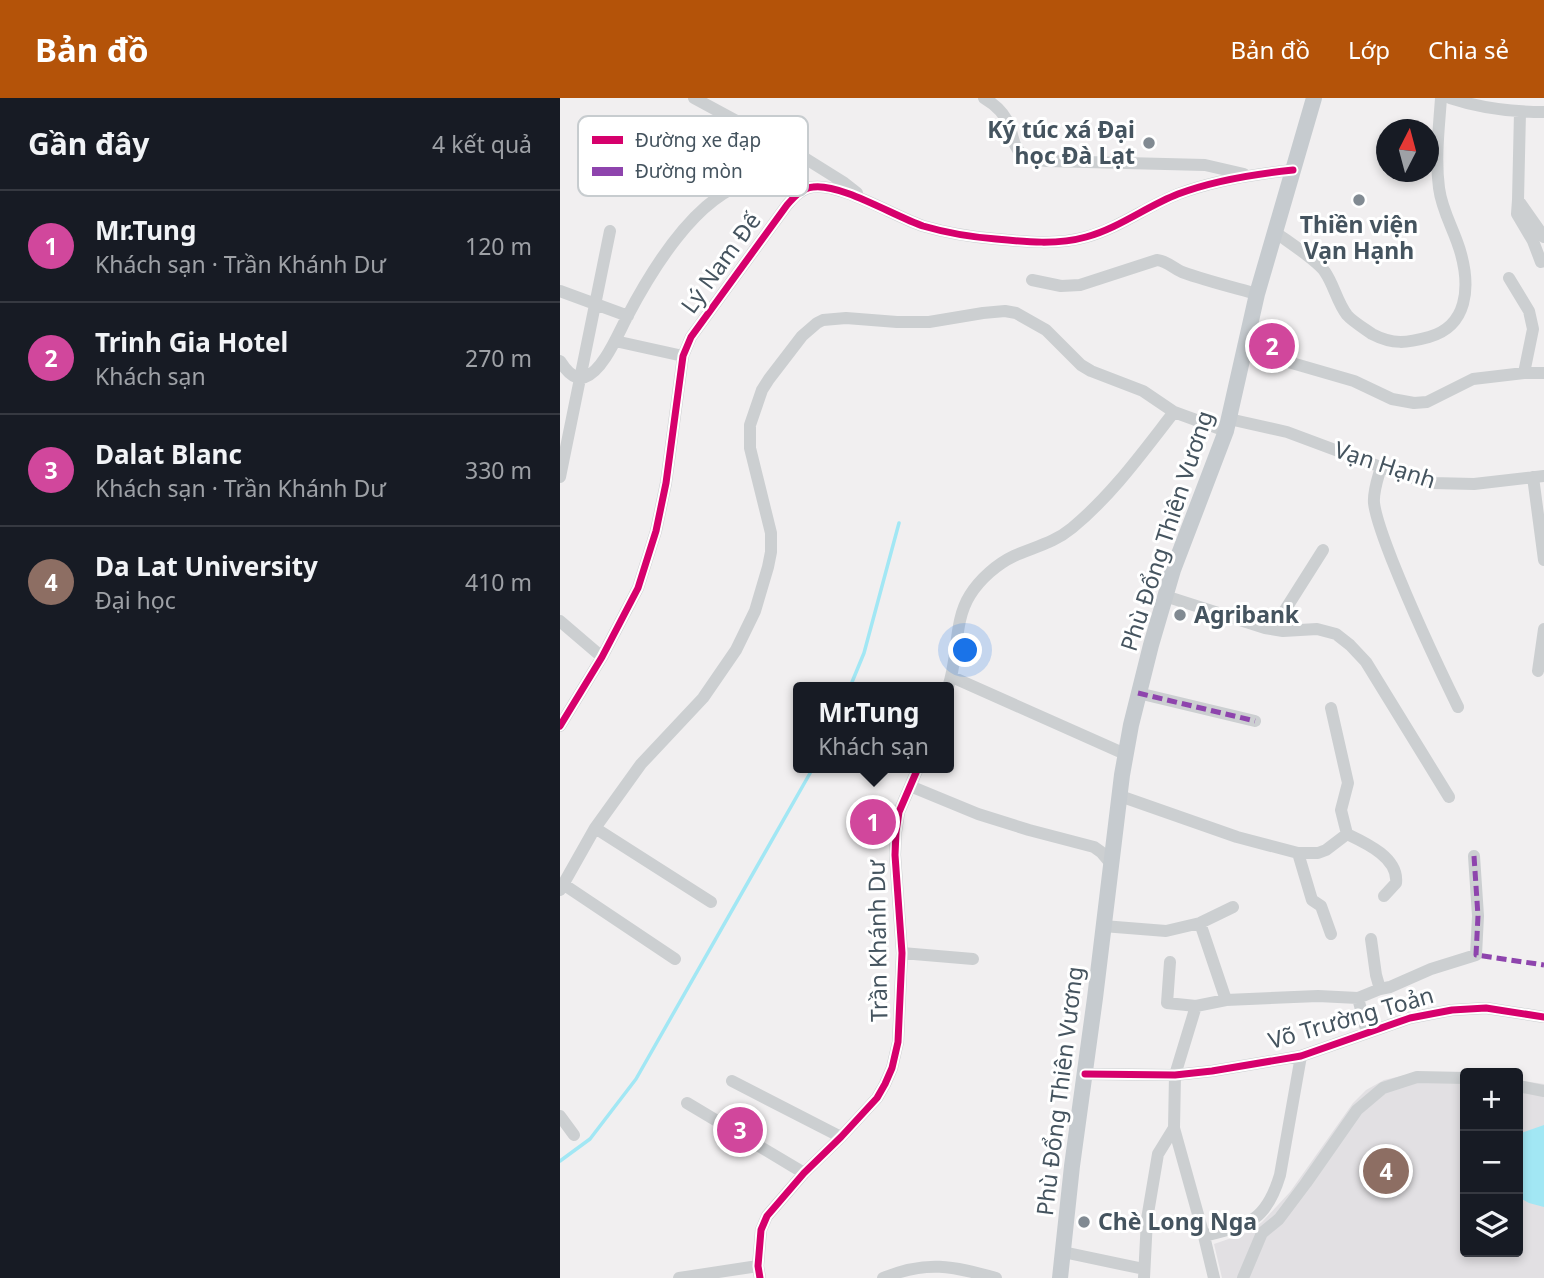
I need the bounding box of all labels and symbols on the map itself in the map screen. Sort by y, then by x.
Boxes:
place label: Ký túc xá Đại học Đà Lạt [987,113,1135,171]
legend [578,116,808,196]
north arrow [1376,119,1439,182]
text: Đường xe đạp [635,127,761,153]
marker: Ký túc xá Đại học Đà Lạt [1141,135,1157,151]
text: Đường mòn [635,158,743,184]
marker: Thiền viện Vạn Hạnh [1351,192,1367,208]
street label: Lý Nam Đế [673,206,768,319]
place label: Thiền viện Vạn Hạnh [1300,208,1418,266]
pin: 2 [1249,320,1295,372]
street label: Phù Đổng Thiên Vương [1112,406,1220,655]
street label: Vạn Hạnh [1331,433,1440,495]
place label: Agribank [1194,598,1300,630]
marker: Agribank [1172,607,1188,623]
your location [948,633,982,667]
pin: 1 [850,796,896,848]
street label: Trần Khánh Dư [860,858,894,1022]
street label: Phù Đổng Thiên Vương [1028,964,1090,1217]
street label: Võ Trường Toản [1264,978,1437,1056]
pin: 3 [717,1104,763,1156]
pin: 4 [1363,1145,1409,1197]
place label: Chè Long Nga [1098,1205,1257,1237]
marker: Chè Long Nga [1076,1214,1092,1230]

